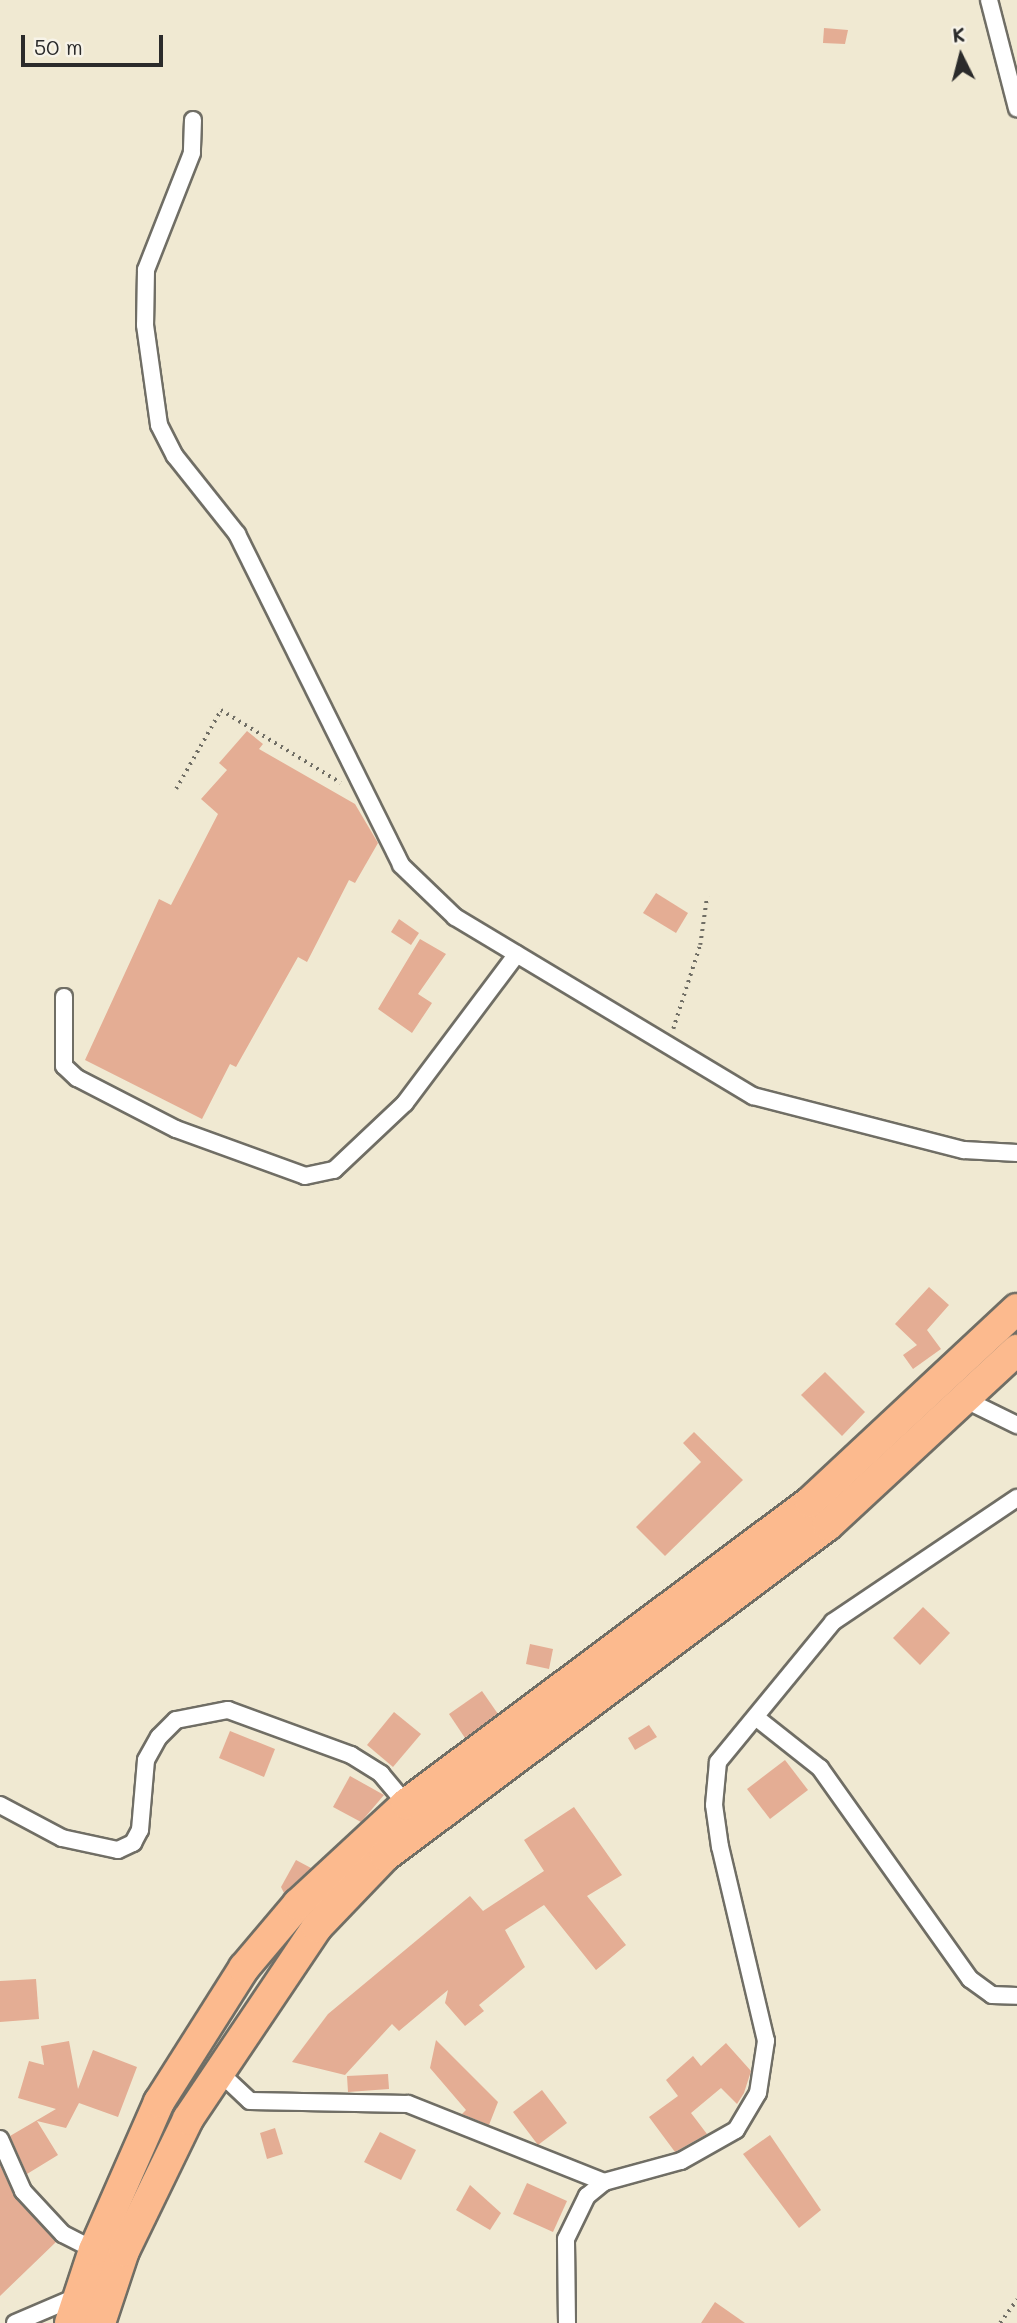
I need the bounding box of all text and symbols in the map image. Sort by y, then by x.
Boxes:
scale bar [24,21,166,65]
north arrow [926,21,996,91]
text: K [951,22,966,48]
text: 50 m [34,33,83,60]

